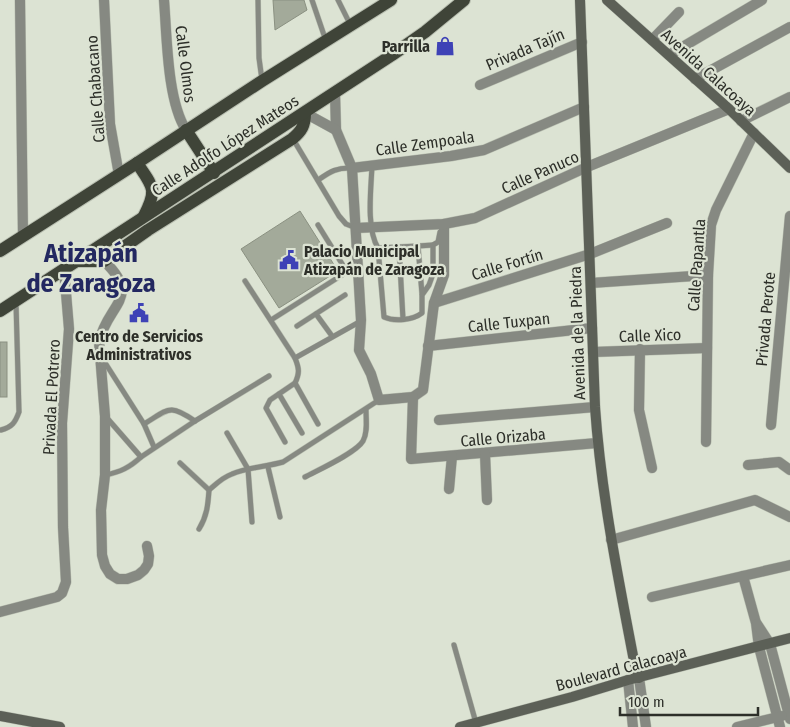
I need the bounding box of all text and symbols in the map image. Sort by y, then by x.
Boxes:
street label: Calle Olmos [171,24,200,104]
street label: Privada Tajín [483,24,567,75]
street label: Avenida Calacoaya [657,25,760,120]
street label: Calle Chabacano [82,35,109,143]
shop icon: Parrilla [434,35,456,57]
place label: Parrilla [382,37,430,56]
street label: Calle Adolfo López Mateos [148,91,302,200]
street label: Calle Zempoala [374,127,476,160]
street label: Calle Panuco [499,147,582,198]
street label: Calle Papantla [684,218,709,312]
district label: Atizapán de Zaragoza [26,238,156,299]
place label: Palacio Municipal Atizapán de Zaragoza [303,242,445,279]
street label: Calle Fortín [469,245,545,284]
public building icon: Palacio Municipal Atizapán de Zaragoza [278,249,300,271]
street label: Avenida de la Piedra [566,266,589,400]
street label: Privada Perote [752,271,779,367]
public building icon: Centro de Servicios Administrativos [128,302,150,324]
street label: Calle Tuxpan [467,309,551,336]
street label: Calle Xico [618,325,682,346]
place label: Centro de Servicios Administrativos [75,327,203,364]
street label: Privada El Potrero [39,339,64,455]
street label: Calle Orizaba [460,424,547,451]
street label: Boulevard Calacoaya [554,642,689,695]
scale bar [620,684,758,716]
text: 100 m [628,693,665,711]

